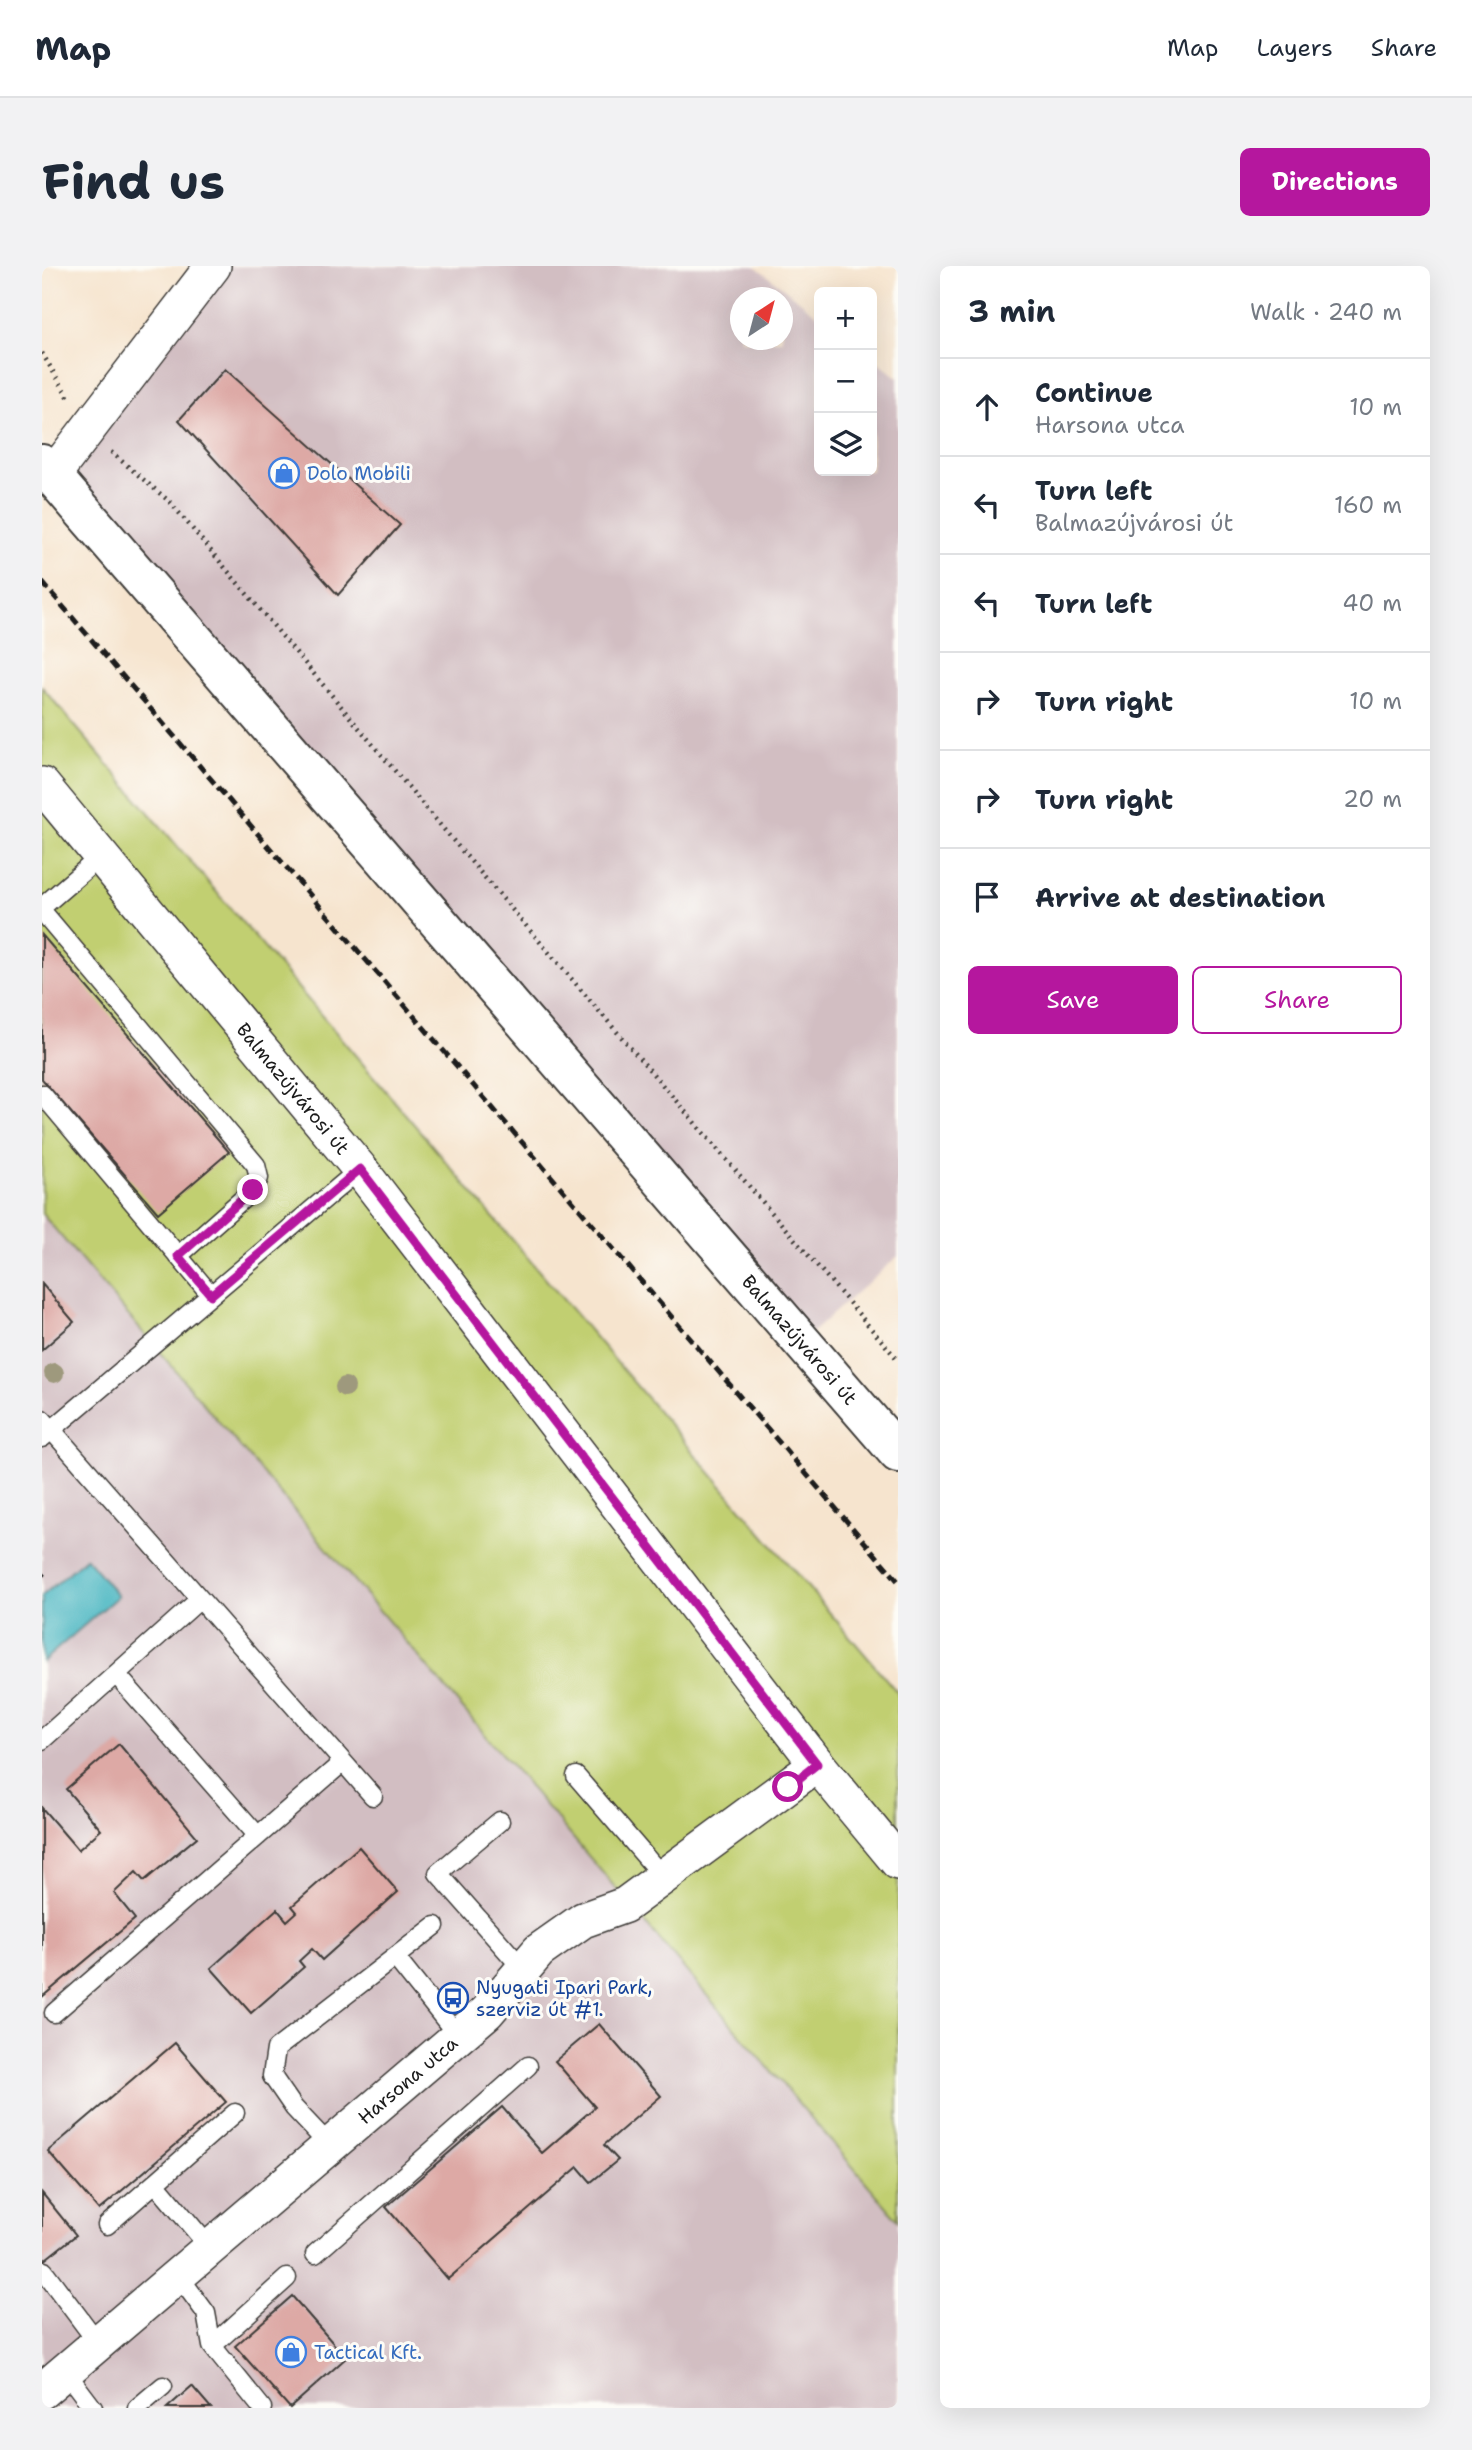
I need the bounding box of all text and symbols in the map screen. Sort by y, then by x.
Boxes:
text: Map [35,26,111,71]
text: Map [1167,32,1218,64]
text: Layers [1256,32,1333,64]
text: Share [1371,32,1437,64]
button: Directions [1240,148,1430,216]
text: Find us [42,149,225,215]
north arrow [730,287,793,350]
map controls [814,287,877,476]
button: + [814,287,877,350]
text: 3 min [968,291,1055,332]
text: Walk · 240 m [1250,297,1402,327]
button: − [814,350,877,413]
text: Continue [1035,375,1153,410]
icon: ahead [968,388,1006,426]
text: 10 m [1349,392,1402,422]
text: Harsona utca [1035,410,1185,440]
button: layers [814,413,877,476]
shop icon: Dolo Mobili [267,456,301,490]
place label: Dolo Mobili [307,461,411,486]
text: Turn left [1035,473,1152,508]
icon: left [968,486,1006,524]
text: 160 m [1334,490,1402,520]
text: Balmazújvárosi út [1035,508,1233,538]
icon: left [968,584,1006,622]
text: Turn left [1035,586,1152,621]
text: 40 m [1342,588,1402,618]
icon: right [968,682,1006,720]
text: Turn right [1035,684,1173,719]
text: 10 m [1349,686,1402,716]
icon: right [968,780,1006,818]
text: Turn right [1035,782,1173,817]
text: 20 m [1343,784,1402,814]
icon: arrive [968,878,1006,916]
text: Arrive at destination [1035,880,1325,915]
button: Save [968,966,1178,1034]
button: Share [1192,966,1402,1034]
street label: Balmazújvárosi út [231,1018,355,1160]
route end [237,1174,268,1205]
street label: Balmazújvárosi út [736,1270,863,1410]
route start [772,1771,803,1802]
place label: Nyugati Ipari Park, szerviz út #1. [476,1975,652,2022]
bus stop icon: Nyugati Ipari Park, szerviz út #1. [436,1981,470,2015]
street label: Harsona utca [353,2030,463,2130]
shop icon: Tactical Kft. [274,2335,308,2369]
place label: Tactical Kft. [314,2340,422,2365]

